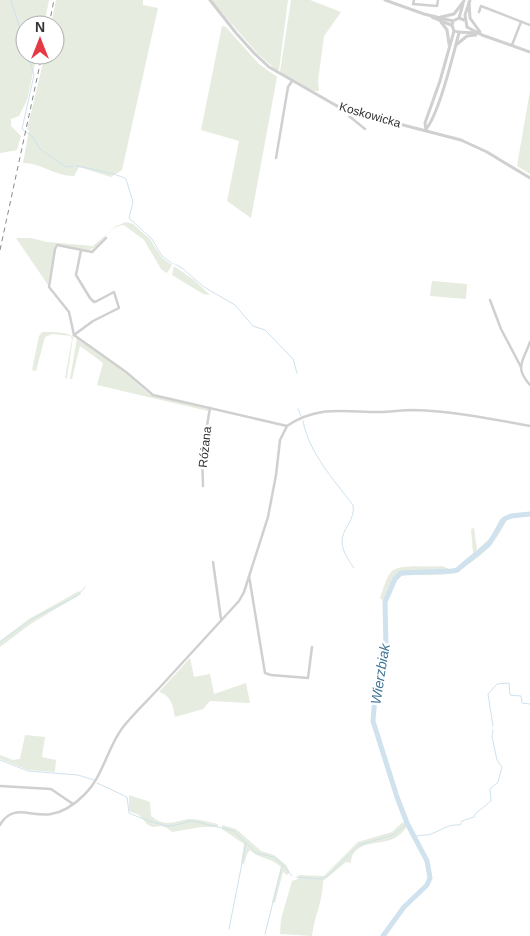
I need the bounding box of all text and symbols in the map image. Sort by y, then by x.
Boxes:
north arrow [15,15,65,65]
text: N [35,19,45,35]
street label: Koskowicka [338,100,403,131]
street label: Różana [196,425,214,468]
water label: Wierzbiak [367,641,393,706]

